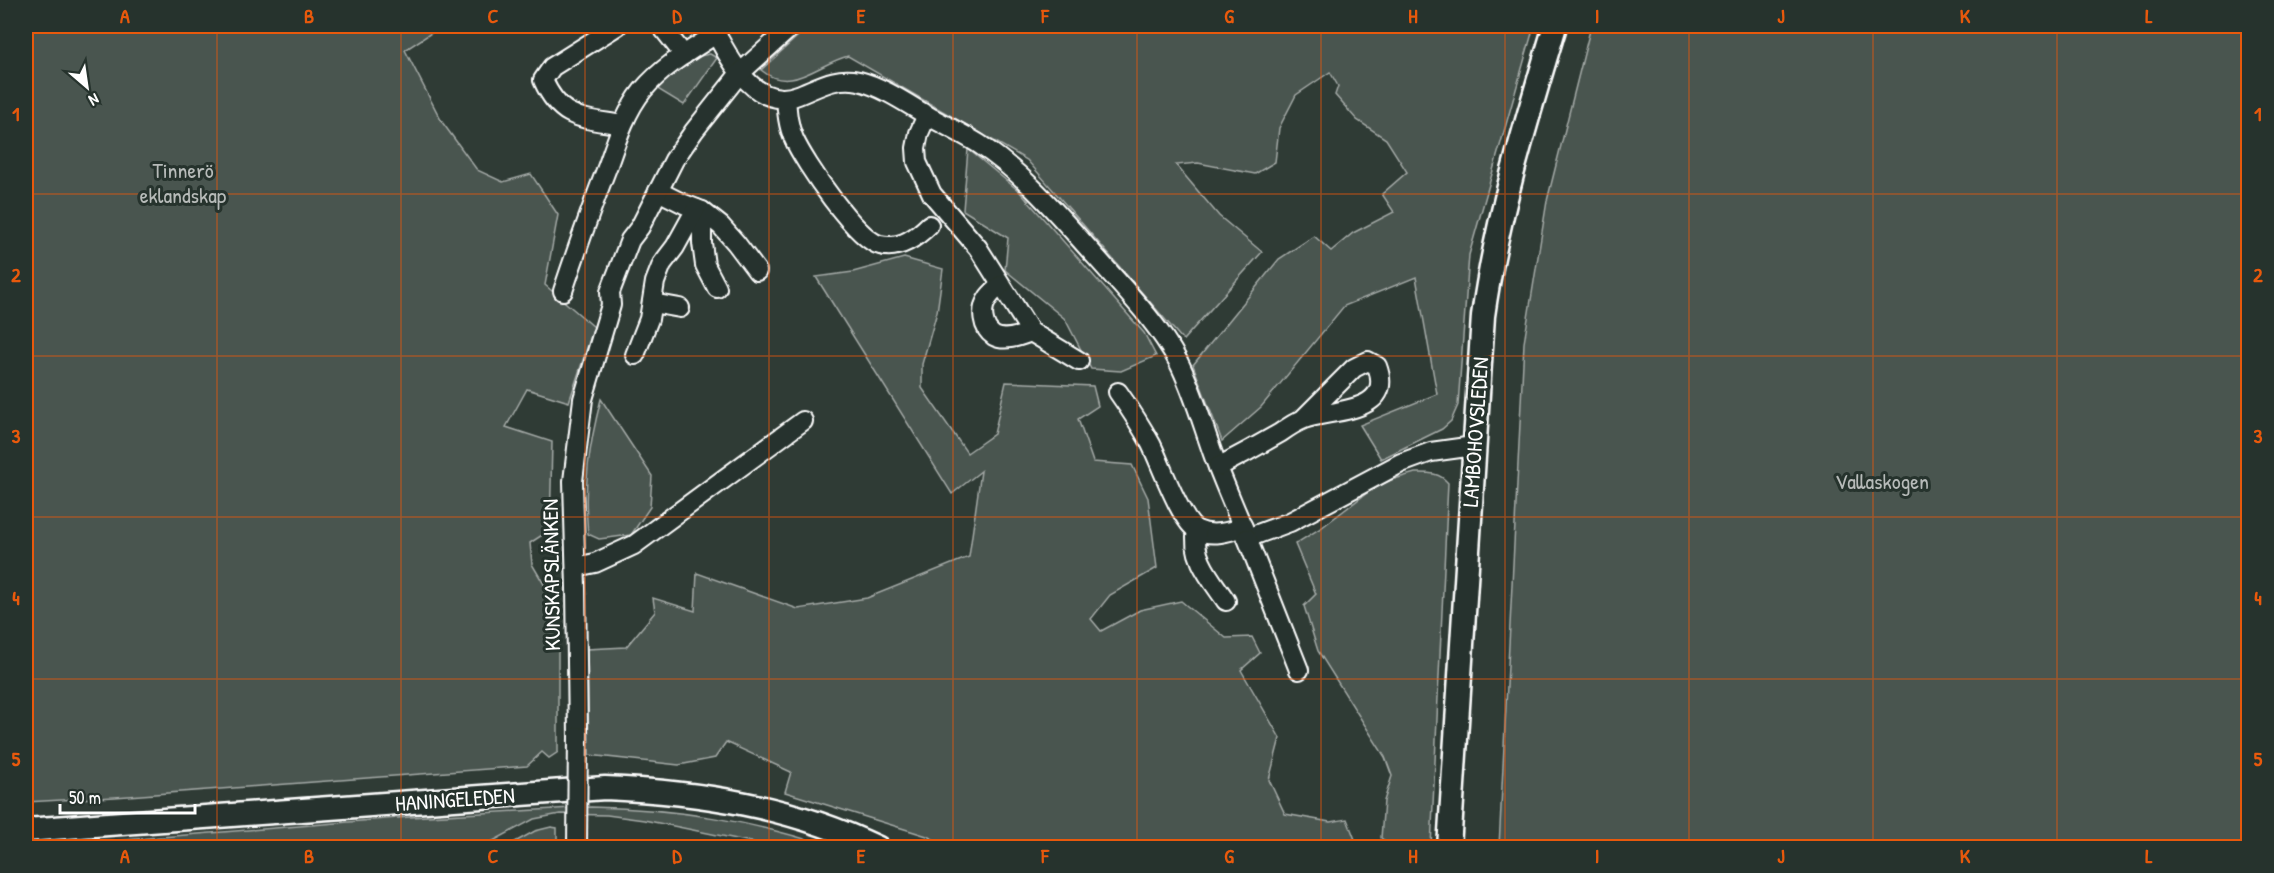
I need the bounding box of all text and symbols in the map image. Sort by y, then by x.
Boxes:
text: A [120,2,130,29]
text: B [304,2,314,29]
text: C [488,2,499,29]
text: D [672,2,682,29]
text: E [857,2,866,29]
text: F [1040,2,1050,29]
text: G [1224,2,1234,29]
text: H [1408,2,1418,29]
text: I [1595,2,1599,29]
text: J [1777,2,1785,29]
text: K [1960,2,1971,29]
text: L [2145,2,2153,29]
north arrow [57,57,117,117]
text: N [85,88,103,112]
text: 1 [12,100,20,127]
text: 1 [2254,100,2262,127]
park label: Tinnerö eklandskap [140,155,227,210]
text: 2 [11,261,21,288]
text: 2 [2253,261,2263,288]
street label: LAMBOHOVSLEDEN [1455,356,1495,508]
text: 3 [12,422,21,449]
text: 3 [2254,422,2263,449]
park label: Vallaskogen [1835,466,1929,496]
street label: KUNSKAPSLÄNKEN [535,499,567,651]
text: 4 [12,584,20,611]
text: 4 [2254,584,2262,611]
text: 5 [12,745,21,772]
text: 5 [2254,745,2263,772]
scale bar [60,777,195,815]
street label: HANINGELEDEN [394,780,516,818]
text: 50 m [69,785,101,810]
text: A [120,842,130,869]
text: B [304,842,314,869]
text: C [488,842,499,869]
text: D [672,842,682,869]
text: E [857,842,866,869]
text: F [1040,842,1050,869]
text: G [1224,842,1234,869]
text: H [1408,842,1418,869]
text: I [1595,842,1599,869]
text: J [1777,842,1785,869]
text: K [1960,842,1971,869]
text: L [2145,842,2153,869]

